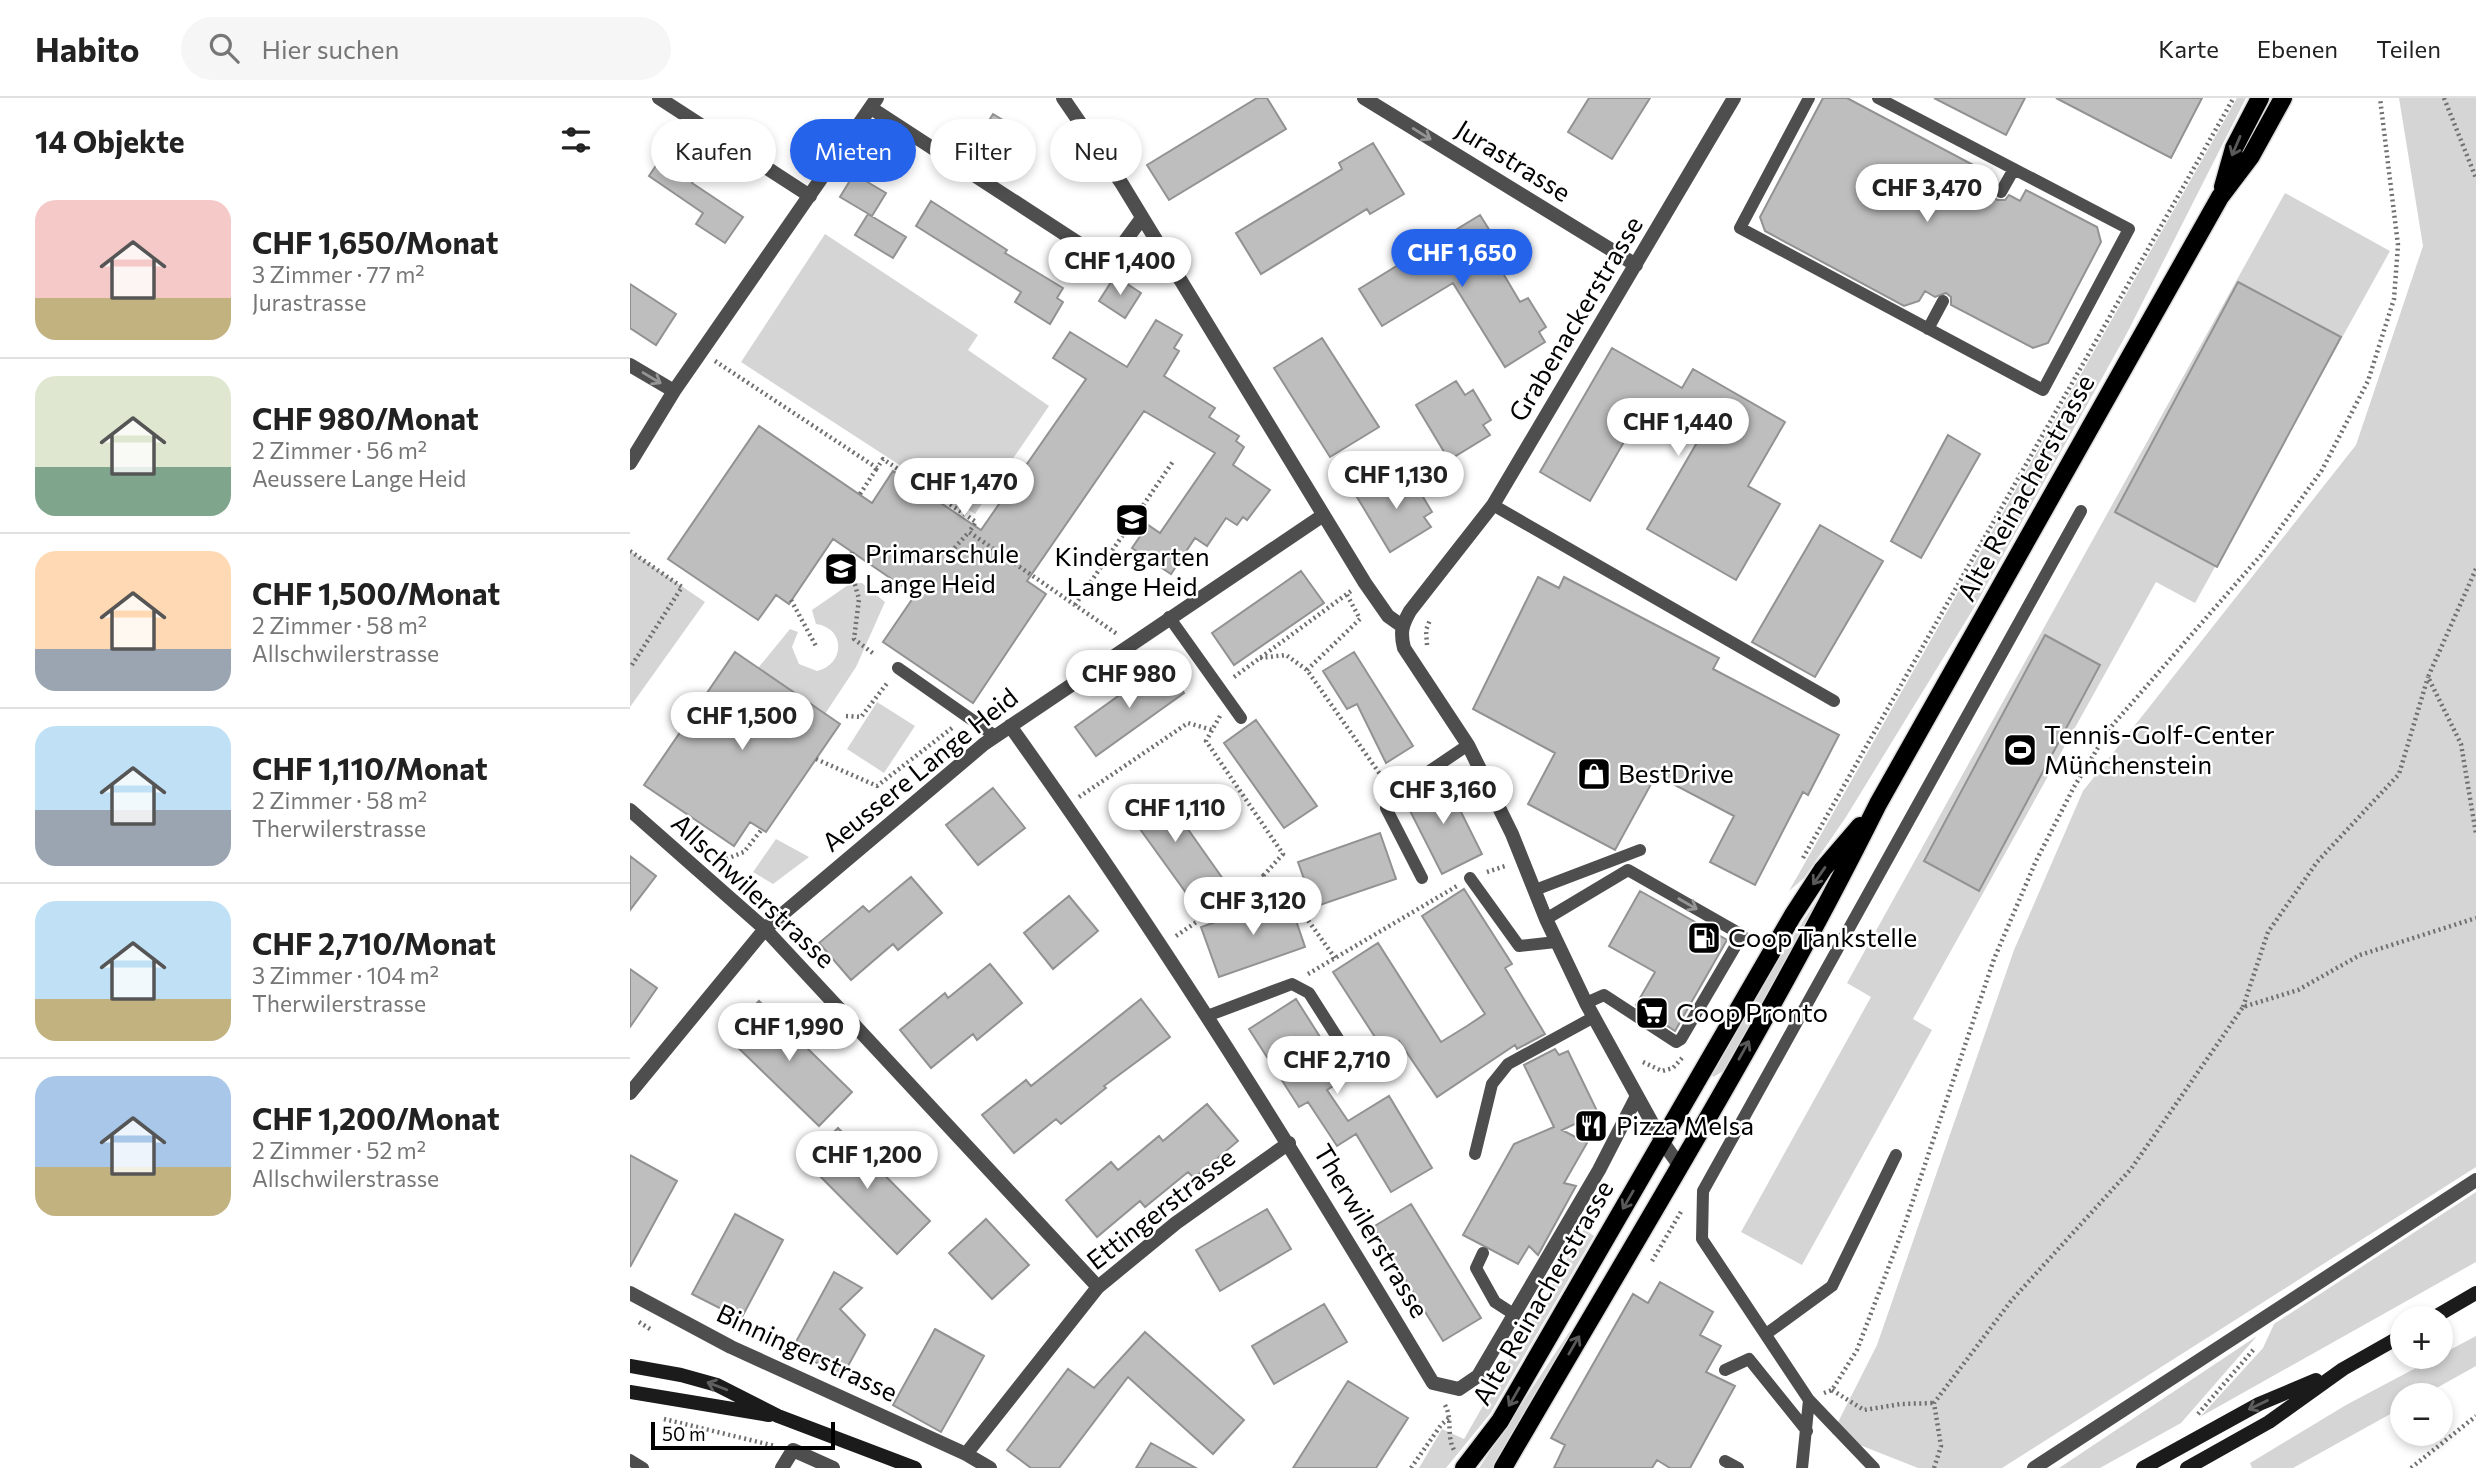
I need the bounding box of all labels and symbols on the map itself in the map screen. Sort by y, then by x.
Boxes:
street label: Jurastrasse [1451,112,1577,207]
one-way arrow [1412,127,1432,141]
one-way arrow [2229,135,2242,156]
pin: CHF 3,470 [1847,164,2007,224]
street label: Grabenackerstrasse [1501,210,1648,426]
pin: CHF 1,650 [1382,230,1542,289]
pin: CHF 1,400 [1040,238,1200,297]
street label: Alte Reinacherstrasse [1950,369,2100,606]
one-way arrow [642,371,662,385]
pin: CHF 1,440 [1598,398,1758,458]
pin: CHF 1,130 [1316,452,1476,511]
pin: CHF 1,470 [884,458,1044,518]
school or university icon: Kindergarten Lange Heid [1113,501,1151,539]
place label: Primarschule Lange Heid [865,537,1019,598]
place label: Kindergarten Lange Heid [1054,540,1210,601]
school or university icon: Primarschule Lange Heid [822,550,860,588]
pin: CHF 980 [1064,650,1194,710]
street label: Aeussere Lange Heid [815,681,1023,857]
pin: CHF 1,500 [662,692,822,752]
place label: Tennis-Golf-Center Münchenstein [2044,718,2275,779]
sports icon: Tennis-Golf-Center Münchenstein [2001,731,2039,769]
shop icon: BestDrive [1575,755,1613,793]
place label: BestDrive [1618,757,1734,788]
pin: CHF 3,160 [1363,766,1523,826]
pin: CHF 1,110 [1095,784,1255,844]
street label: Allschwilerstrasse [666,806,842,973]
one-way arrow [1812,866,1826,885]
pin: CHF 3,120 [1173,878,1333,937]
one-way arrow [1677,897,1697,911]
fuel station icon: Coop Tankstelle [1685,919,1723,957]
place label: Coop Tankstelle [1728,921,1917,952]
supermarket icon: Coop Pronto [1633,994,1671,1032]
place label: Coop Pronto [1676,996,1828,1027]
pin: CHF 1,990 [709,1004,869,1063]
pin: CHF 2,710 [1257,1037,1417,1096]
one-way arrow [1738,1040,1751,1061]
restaurant icon: Pizza Melsa [1572,1107,1610,1145]
place label: Pizza Melsa [1616,1109,1754,1140]
pin: CHF 1,200 [787,1132,947,1191]
street label: Therwilerstrasse [1308,1138,1436,1323]
street label: Ettingerstrasse [1080,1140,1240,1275]
street label: Alte Reinacherstrasse [1465,1174,1619,1410]
one-way arrow [1620,1190,1634,1210]
street label: Binningerstrasse [712,1296,903,1407]
one-way arrow [1567,1336,1581,1356]
one-way arrow [706,1379,728,1392]
one-way arrow [1507,1387,1521,1407]
one-way arrow [2248,1399,2269,1413]
scale bar [651,1419,835,1451]

